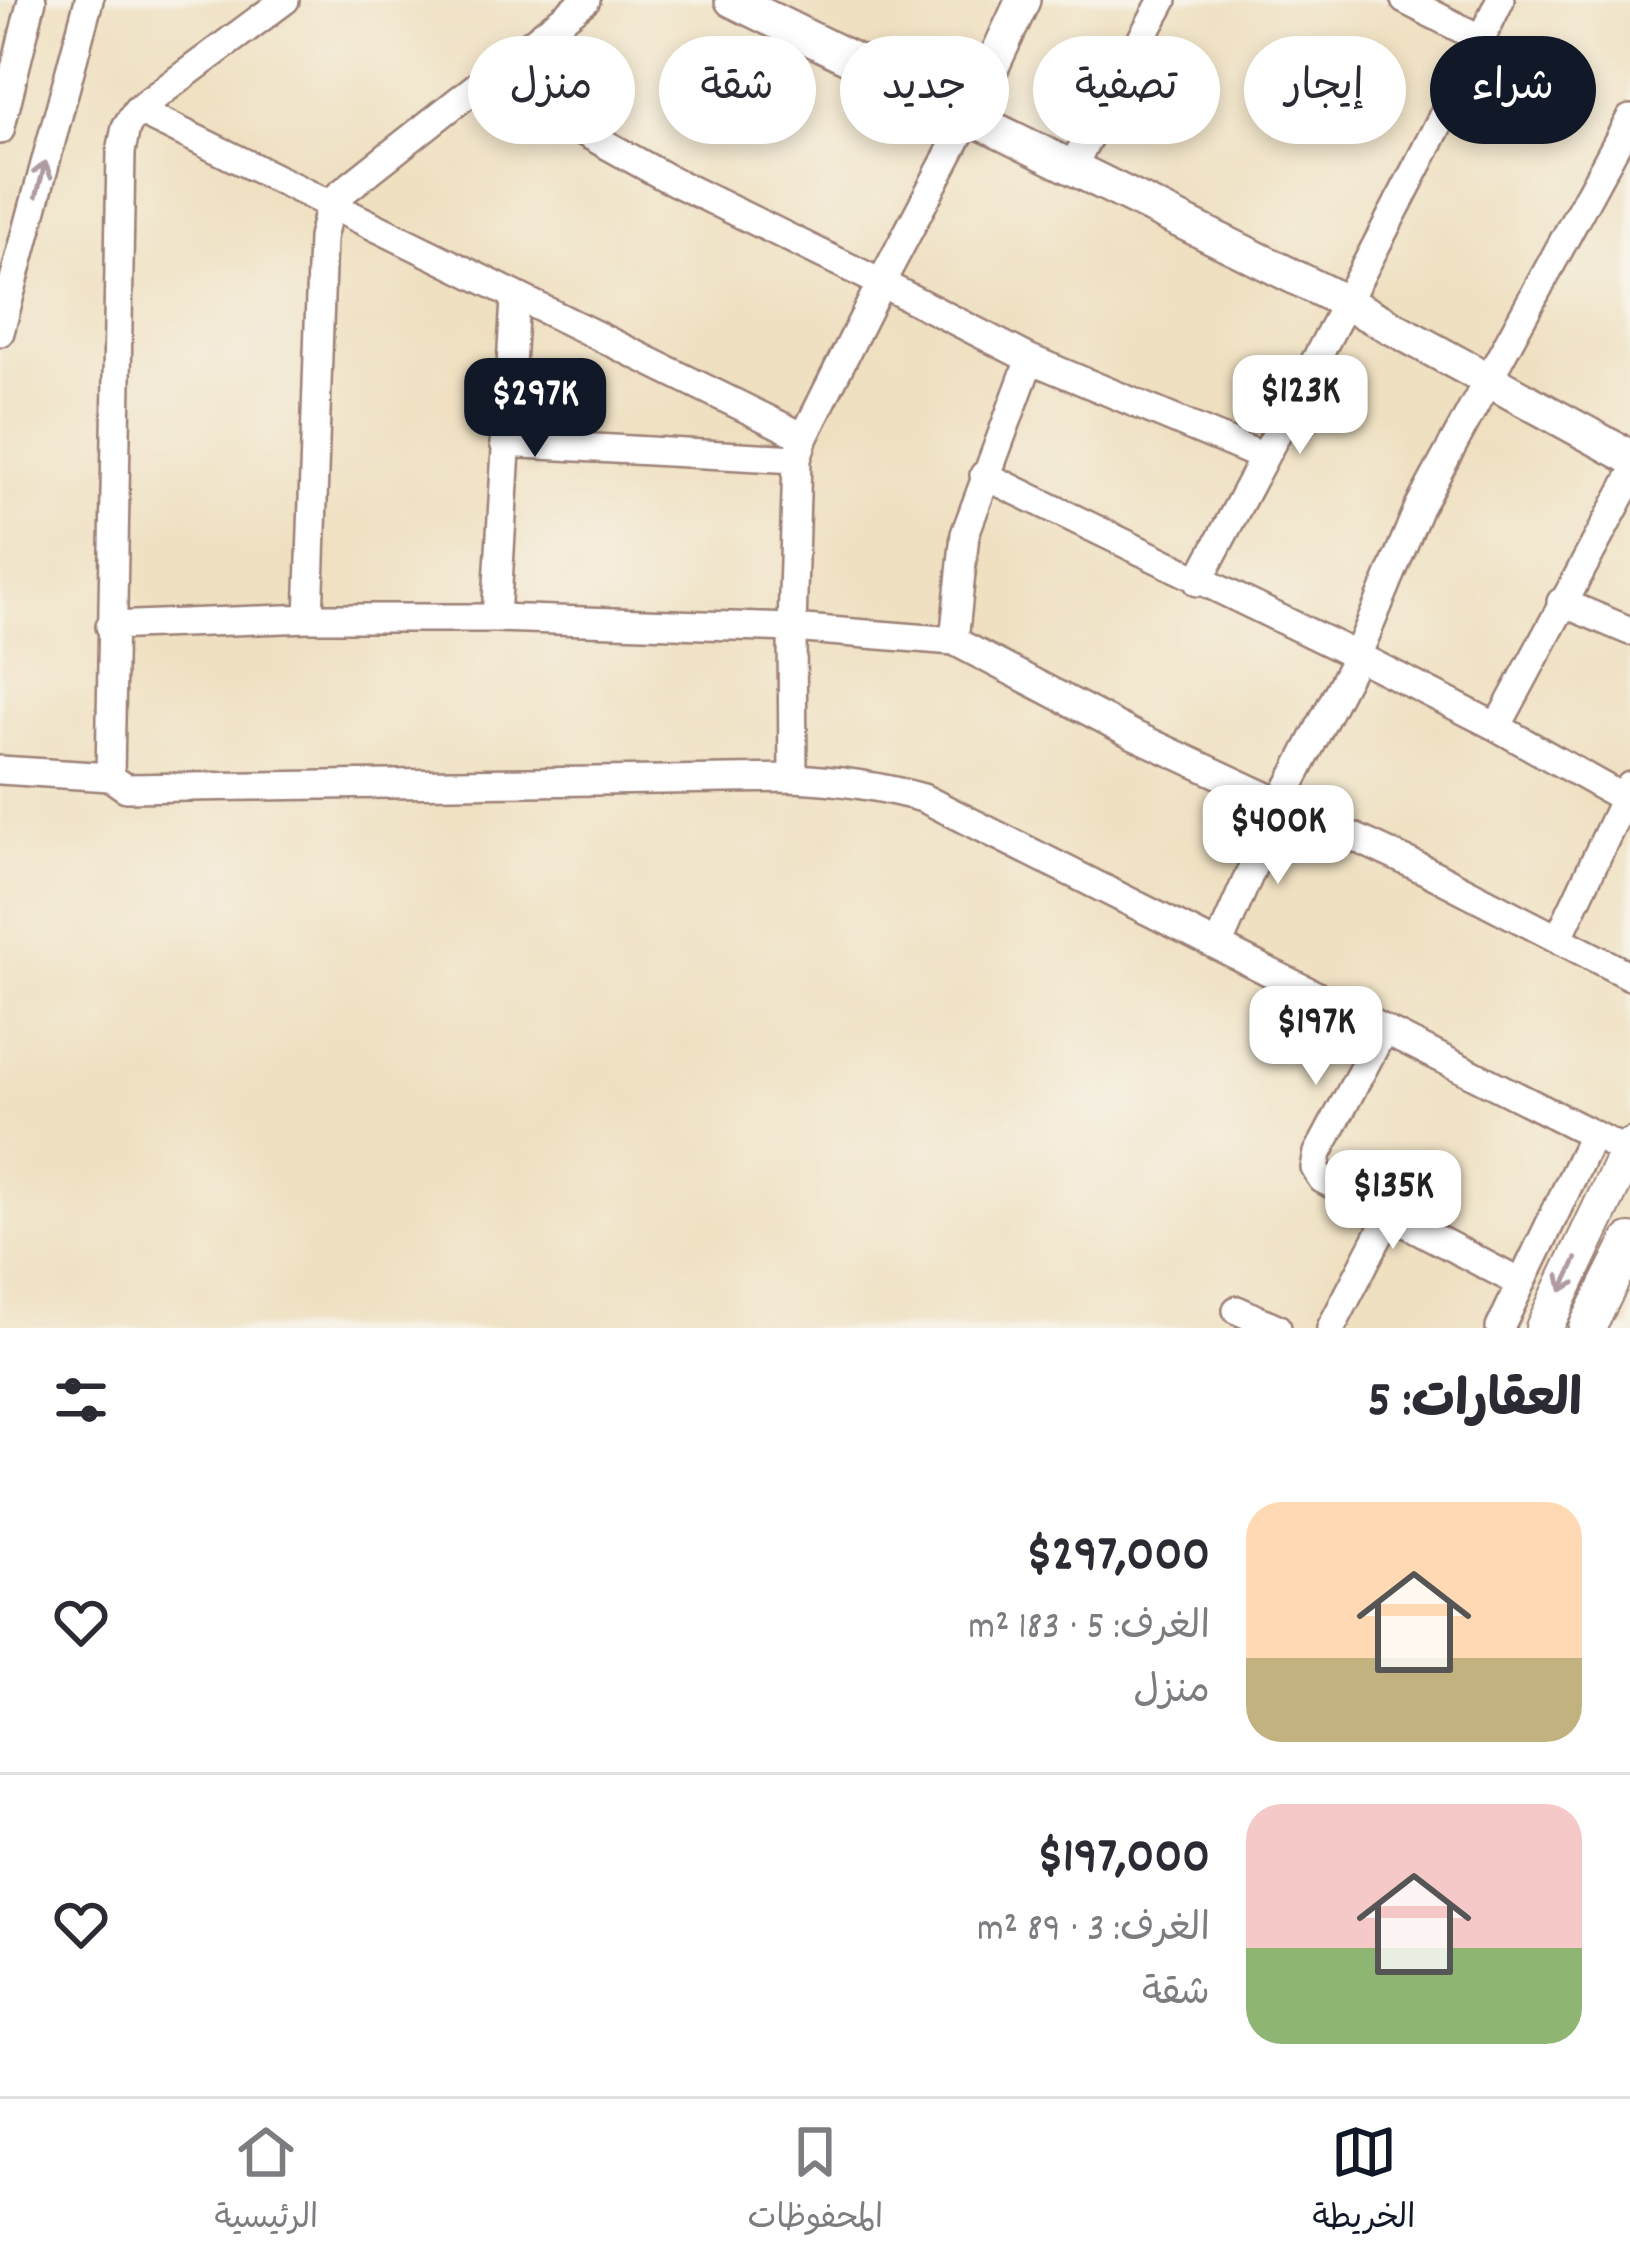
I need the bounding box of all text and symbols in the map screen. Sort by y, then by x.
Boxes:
chip: منزل [468,36,635,144]
chip: شقة [659,36,816,144]
chip: جديد [840,36,1009,144]
chip: تصفية [1033,36,1220,144]
chip: إيجار [1244,36,1406,144]
chip: شراء [1430,36,1596,144]
one-way arrow [32,160,54,198]
pin: $123K [1216,355,1384,457]
pin: $297K [451,358,619,460]
text: $123K [1260,366,1340,421]
text: $297K [491,369,579,424]
pin: $400K [1194,785,1362,887]
text: $400K [1230,796,1326,851]
pin: $197K [1232,986,1400,1088]
text: $197K [1276,997,1356,1052]
pin: $135K [1309,1150,1477,1252]
text: $135K [1352,1161,1434,1216]
one-way arrow [1557,1256,1579,1292]
icon: filters [48,1367,114,1433]
text: العقارات: 5 [1367,1368,1582,1440]
text: $297,000 [1026,1522,1210,1594]
icon: home [1342,1550,1486,1694]
icon: heart [48,1589,114,1655]
text: الغرف: 5 · 183 m² [968,1602,1210,1657]
text: منزل [1133,1666,1210,1721]
text: $197,000 [1037,1824,1210,1896]
icon: home [1342,1852,1486,1996]
icon: heart [48,1891,114,1957]
text: الغرف: 3 · 89 m² [977,1904,1210,1959]
text: شقة [1142,1968,1210,2023]
tab: الرئيسية [215,2119,318,2245]
tab: المحفوظات [747,2119,883,2245]
tab: الخريطة [1312,2119,1415,2245]

